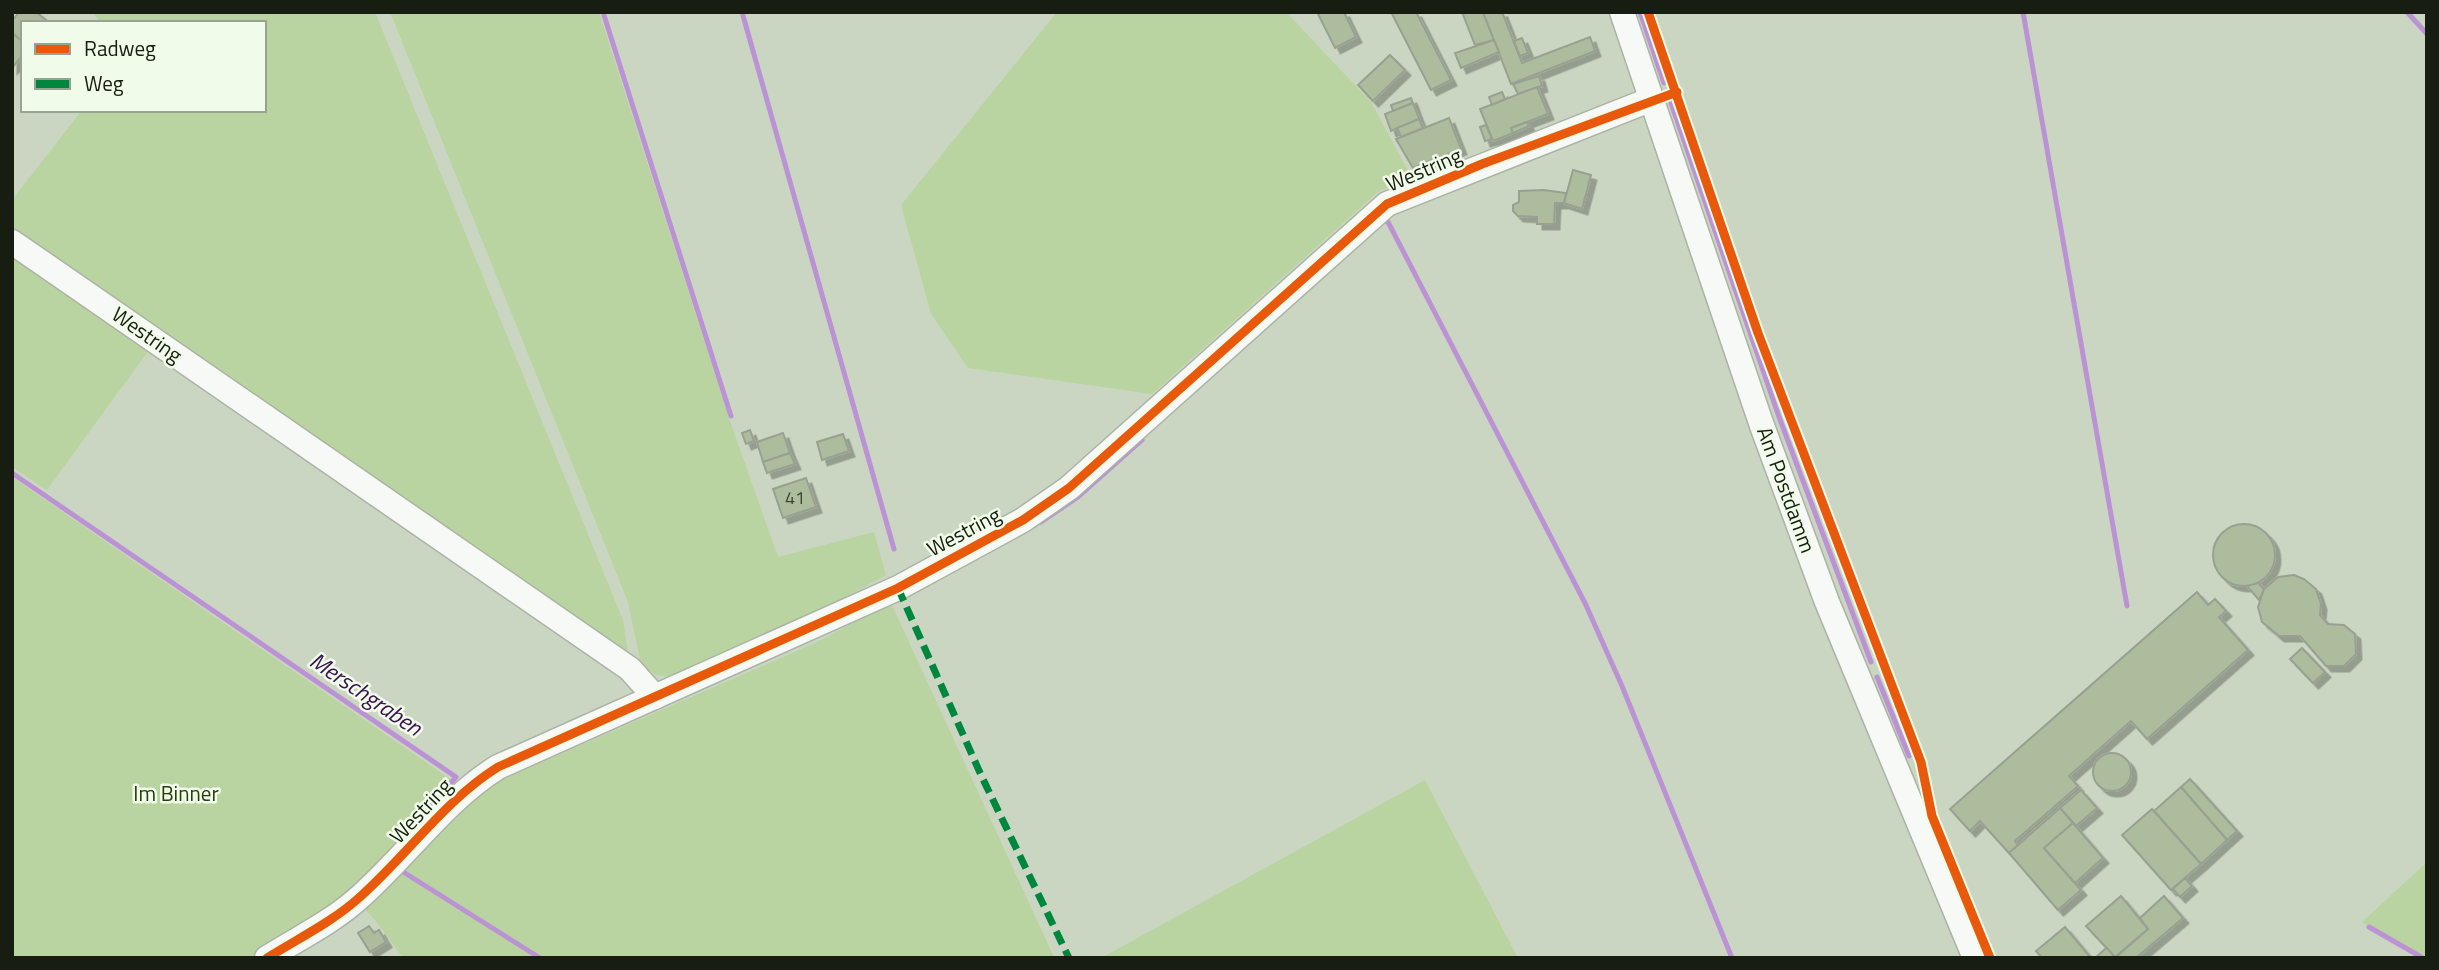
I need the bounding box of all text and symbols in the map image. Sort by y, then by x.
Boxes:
legend [21,21,266,112]
text: Radweg [84,32,156,64]
text: Weg [84,67,124,99]
street label: Westring [1381,139,1467,199]
street label: Westring [106,298,190,370]
street label: Am Postdamm [1749,422,1825,557]
house number: 41 [785,484,805,511]
street label: Westring [921,498,1006,564]
water label: Merschgraben [303,643,430,745]
street label: Westring [381,770,459,850]
park label: Im Binner [133,777,219,809]

